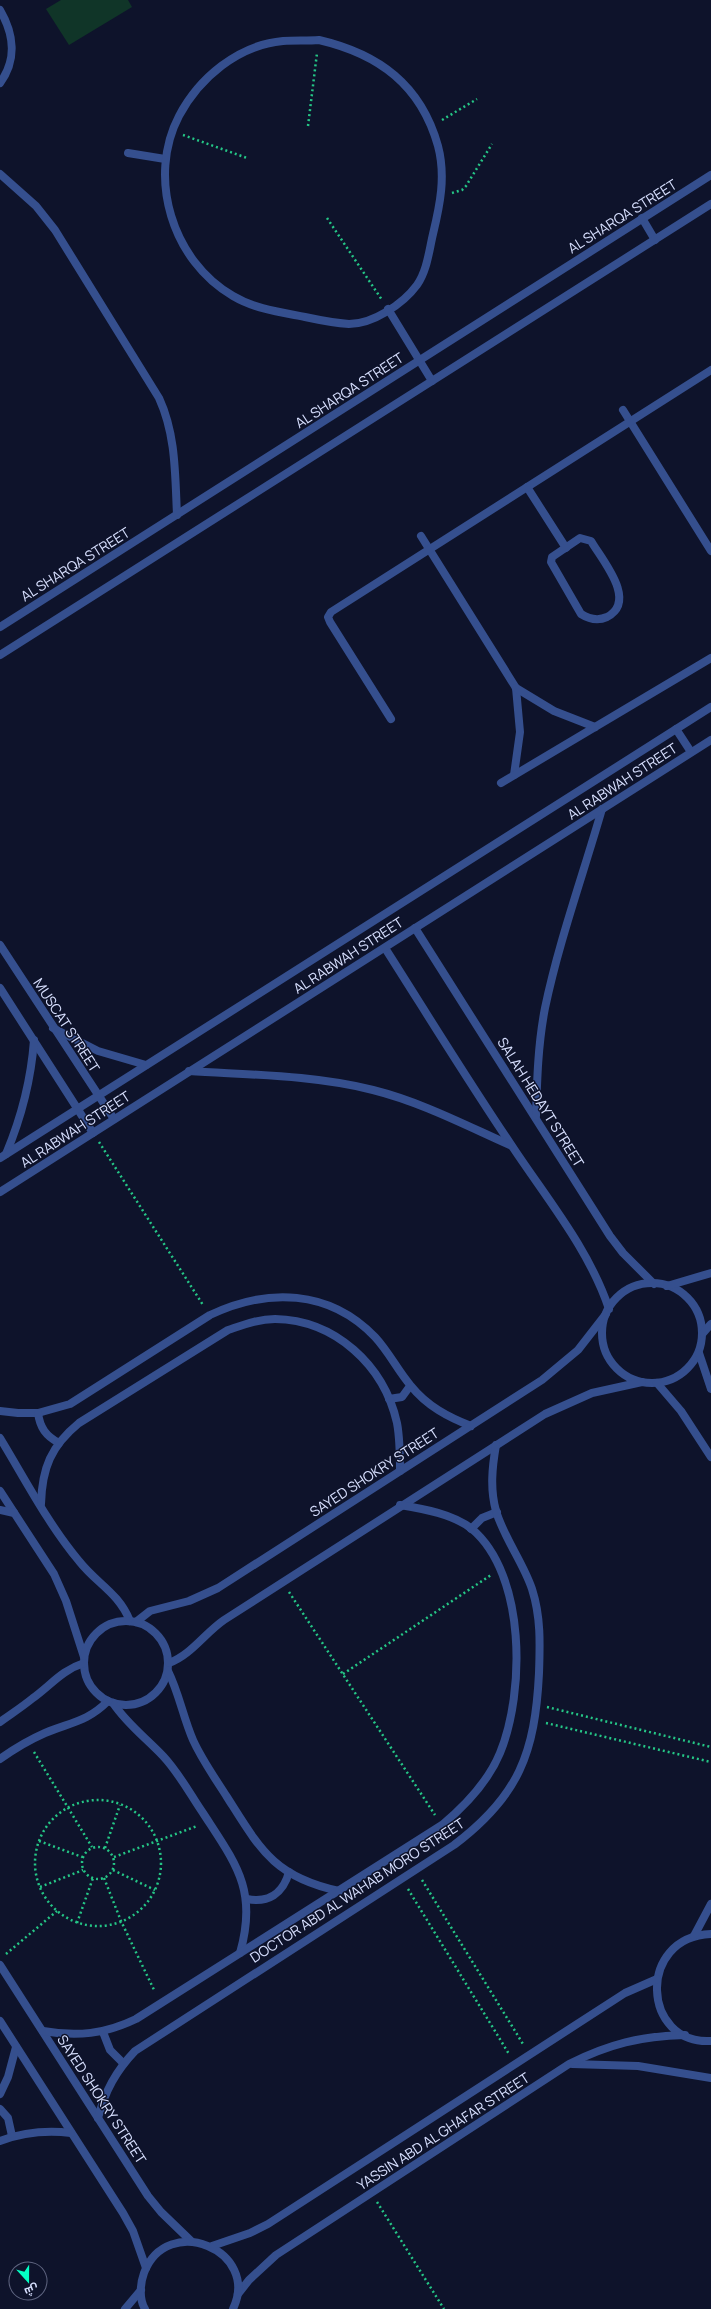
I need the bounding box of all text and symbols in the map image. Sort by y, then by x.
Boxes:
street label: AL SHARQA STREET [564,174,681,257]
street label: AL SHARQA STREET [291,347,407,432]
street label: AL SHARQA STREET [17,522,134,605]
street label: AL RABWAH STREET [563,738,681,824]
street label: AL RABWAH STREET [289,912,407,998]
street label: MUSCAT STREET [30,974,105,1076]
street label: SALAH HEDAYT STREET [493,1034,589,1171]
street label: AL RABWAH STREET [16,1086,134,1172]
street label: SAYED SHOKRY STREET [306,1423,443,1521]
street label: DOCTOR ABD AL WAHAB MORO STREET [246,1813,468,1967]
street label: SAYED SHOKRY STREET [53,2031,151,2168]
street label: YASSIN ABD AL GHAFAR STREET [353,2068,533,2194]
north arrow [8,2261,48,2301]
text: ش [22,2281,41,2300]

